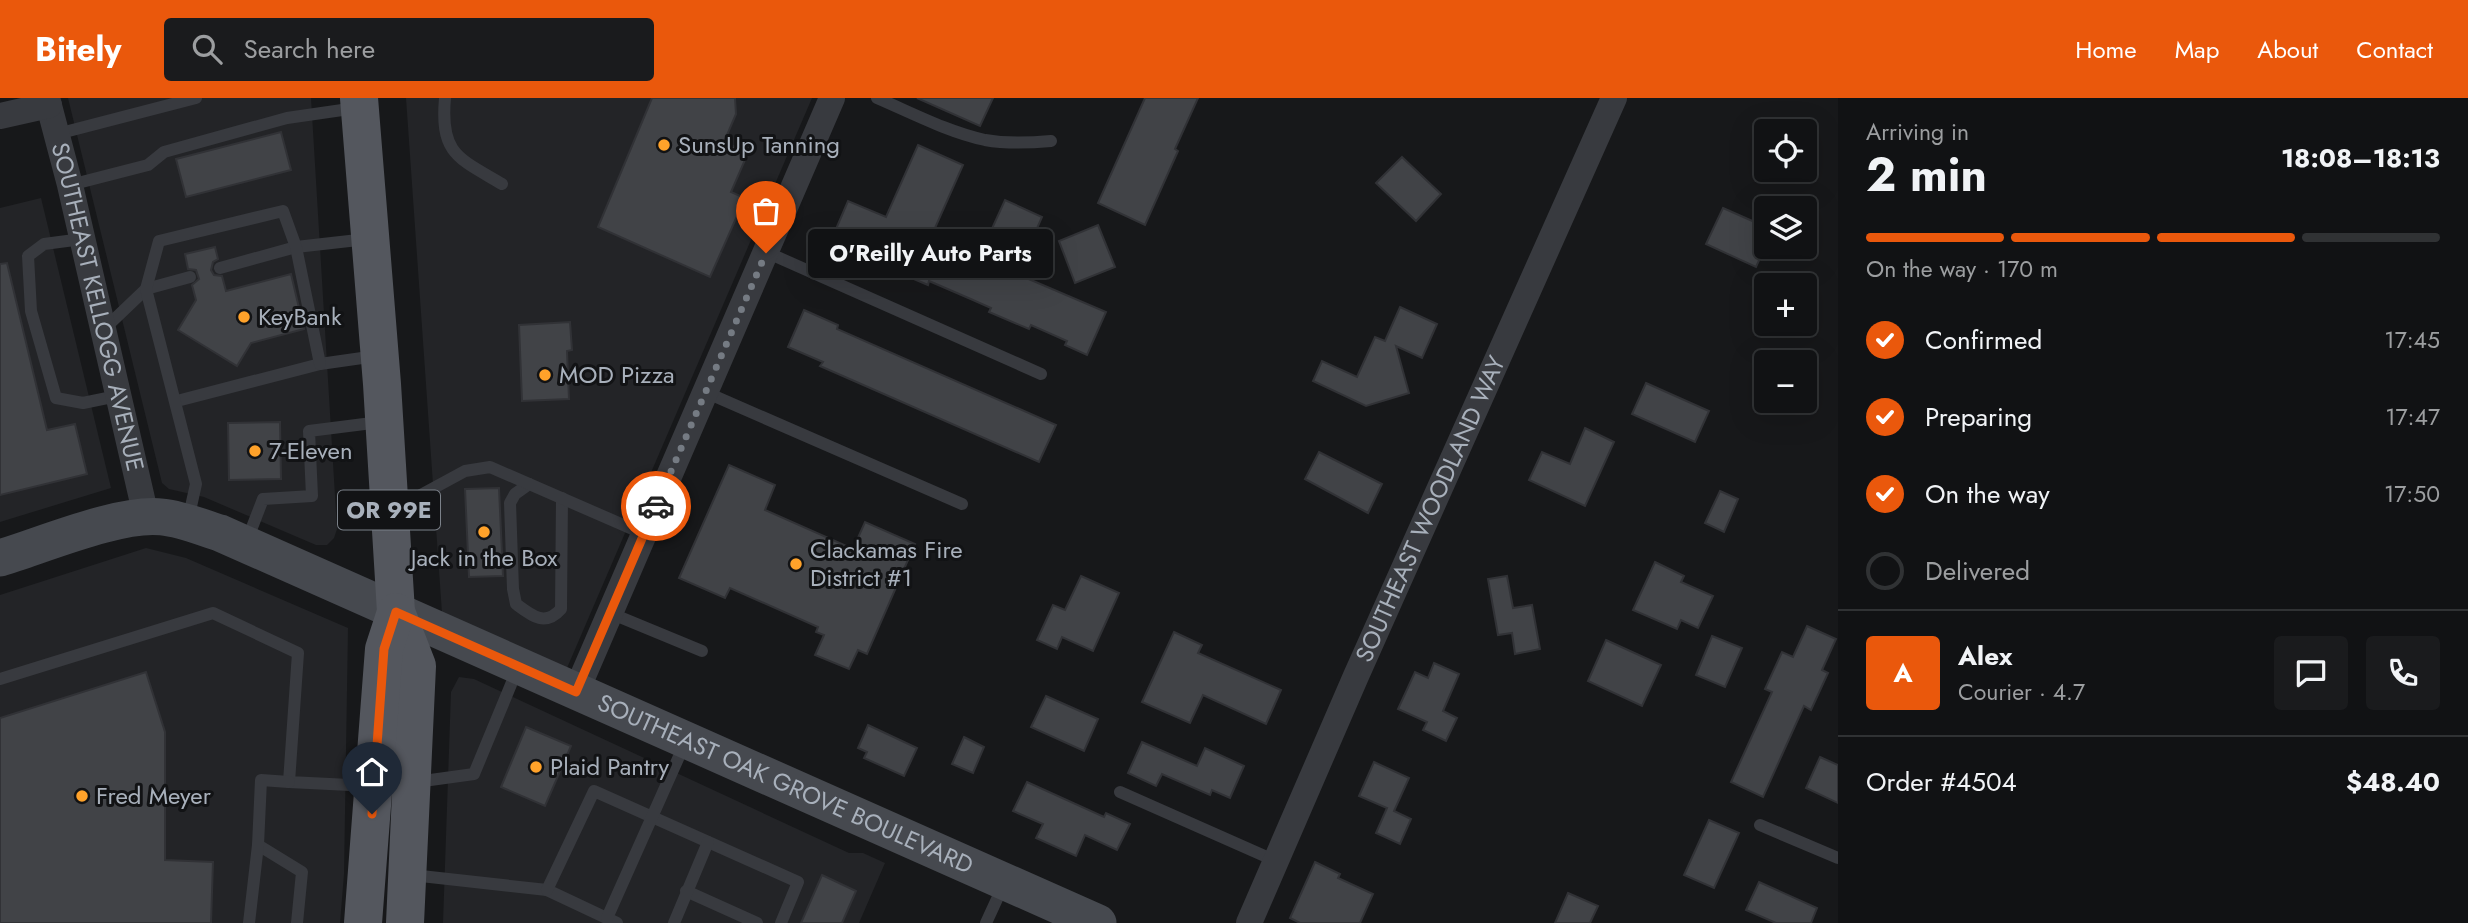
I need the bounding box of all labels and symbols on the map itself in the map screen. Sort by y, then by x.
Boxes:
place label: SunsUp Tanning [678,127,840,162]
marker: SunsUp Tanning [656,137,672,153]
street label: SOUTHEAST KELLOGG AVENUE [43,139,153,475]
pin [736,181,796,253]
callout: O'Reilly Auto Parts [808,228,1053,278]
place label: KeyBank [258,299,342,334]
marker: KeyBank [236,309,252,325]
street label: SOUTHEAST WOODLAND WAY [1346,350,1514,668]
place label: MOD Pizza [559,357,675,392]
marker: MOD Pizza [537,367,553,383]
place label: 7-Eleven [269,433,353,468]
marker: 7-Eleven [247,443,263,459]
courier [621,471,691,541]
road number: OR 99E [338,490,440,530]
marker: Jack in the Box [476,524,492,540]
place label: Clackamas Fire District #1 [810,532,963,595]
place label: Jack in the Box [408,540,558,575]
marker: Clackamas Fire District #1 [788,556,804,572]
street label: SOUTHEAST OAK GROVE BOULEVARD [592,685,979,882]
pin [342,742,402,814]
place label: Plaid Pantry [550,749,670,784]
marker: Plaid Pantry [528,759,544,775]
place label: Fred Meyer [96,778,212,813]
marker: Fred Meyer [74,788,90,804]

